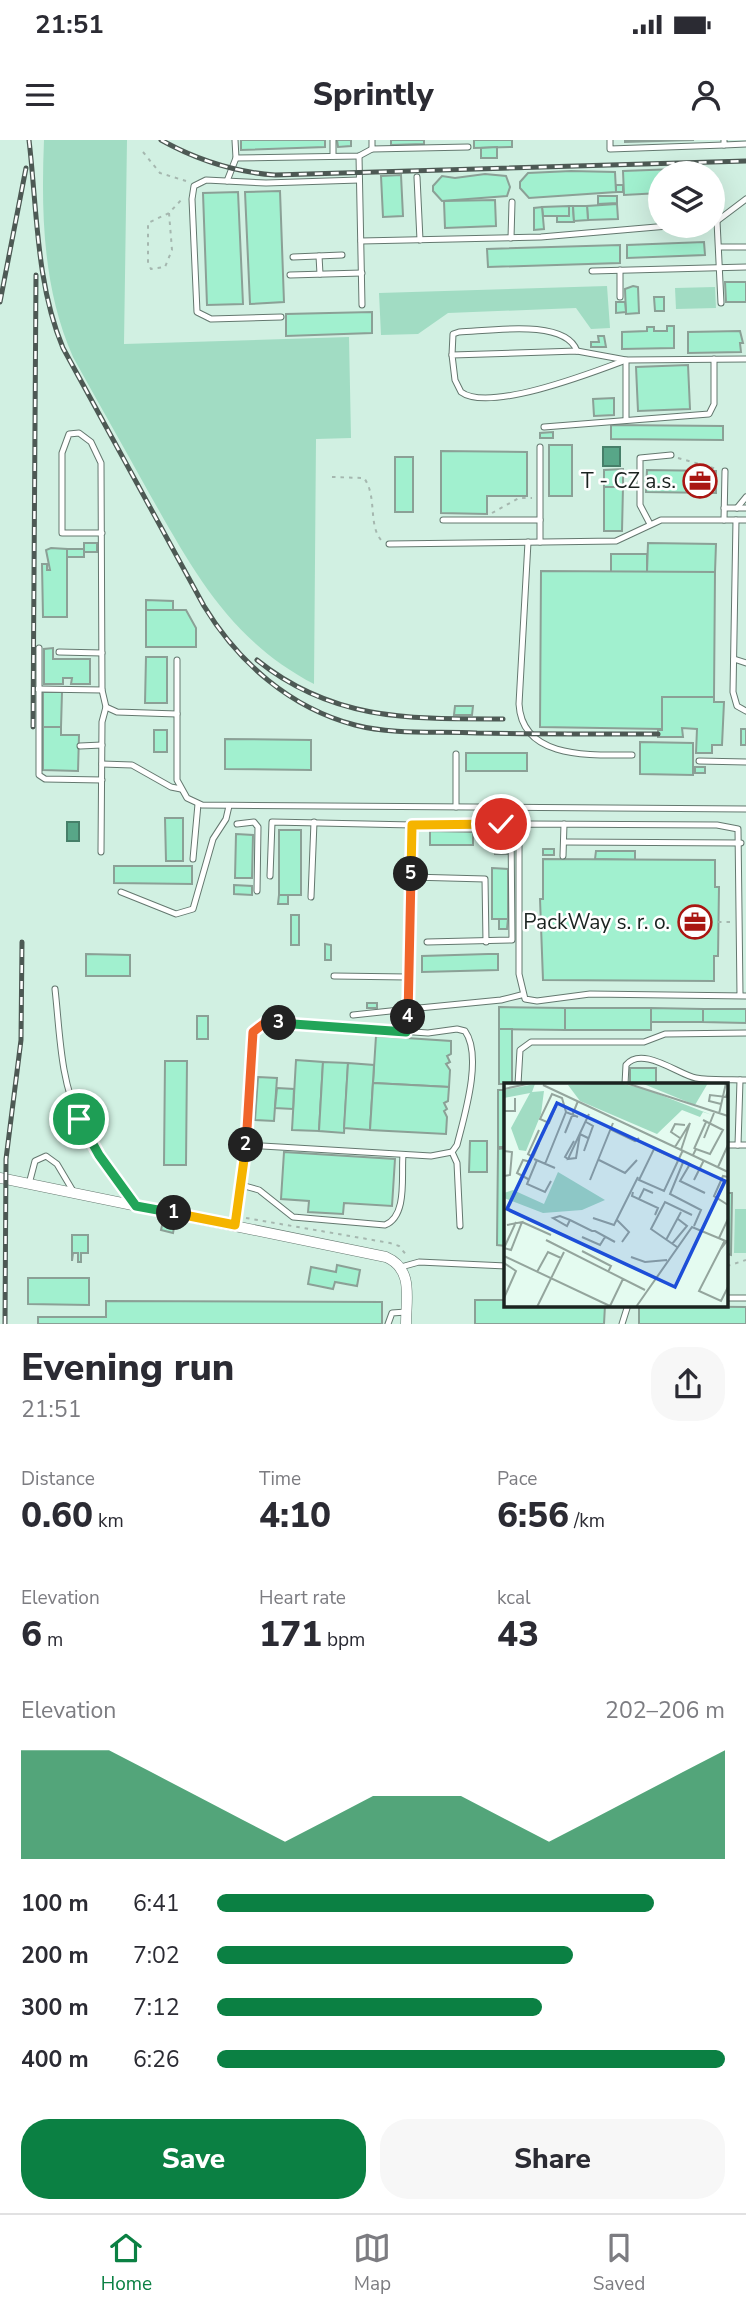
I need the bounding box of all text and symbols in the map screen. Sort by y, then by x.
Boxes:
text: 21:51 [35,7,104,42]
text: Sprintly [312,73,434,116]
icon: menu [21,76,59,114]
icon: person [687,76,725,114]
map controls [648,161,725,238]
button: layers [648,161,725,238]
office icon: T - CZ a.s. [681,462,719,500]
place label: T - CZ a.s. [581,467,676,495]
pin [471,794,531,854]
icon: check [482,805,520,843]
pin: 5 [394,856,428,892]
text: 5 [405,860,416,886]
office icon: PackWay s. r. o. [676,903,714,941]
place label: PackWay s. r. o. [523,908,670,936]
pin: 4 [390,1000,426,1034]
text: 4 [402,1003,413,1029]
pin: 3 [262,1006,296,1040]
text: 3 [273,1009,284,1035]
inset map [504,1083,728,1307]
pin [49,1089,109,1149]
icon: arrive [60,1100,98,1138]
pin: 2 [229,1128,264,1163]
text: 2 [240,1131,251,1157]
pin: 1 [156,1196,192,1230]
text: 1 [168,1199,179,1225]
text: Evening run [21,1342,234,1393]
button: share [651,1347,725,1421]
text: 21:51 [21,1394,81,1425]
text: Distance [21,1466,95,1492]
text: Time [259,1466,301,1492]
text: Pace [497,1466,537,1492]
text: 0.60 [21,1492,93,1539]
text: 4:10 [259,1492,331,1539]
text: 6:56 [497,1492,569,1539]
text: km [93,1508,124,1534]
text: /km [569,1508,605,1534]
text: Elevation [21,1585,100,1611]
text: Heart rate [259,1585,346,1611]
text: kcal [497,1585,531,1611]
text: 6 [21,1611,42,1658]
text: 171 [259,1611,322,1658]
text: 43 [497,1611,539,1658]
text: m [42,1627,63,1653]
text: bpm [322,1627,365,1653]
text: Elevation [21,1695,116,1726]
text: 202–206 m [605,1695,725,1726]
text: 100 m [21,1888,89,1919]
text: 6:41 [133,1888,180,1919]
text: 200 m [21,1940,89,1971]
text: 7:02 [133,1940,180,1971]
text: 300 m [21,1992,89,2023]
text: 7:12 [133,1992,180,2023]
text: 400 m [21,2044,89,2075]
text: 6:26 [133,2044,180,2075]
button: Save [21,2119,366,2199]
button: Share [380,2119,725,2199]
tab: Home [101,2229,152,2297]
tab: Map [353,2229,391,2297]
tab: Saved [593,2229,645,2297]

